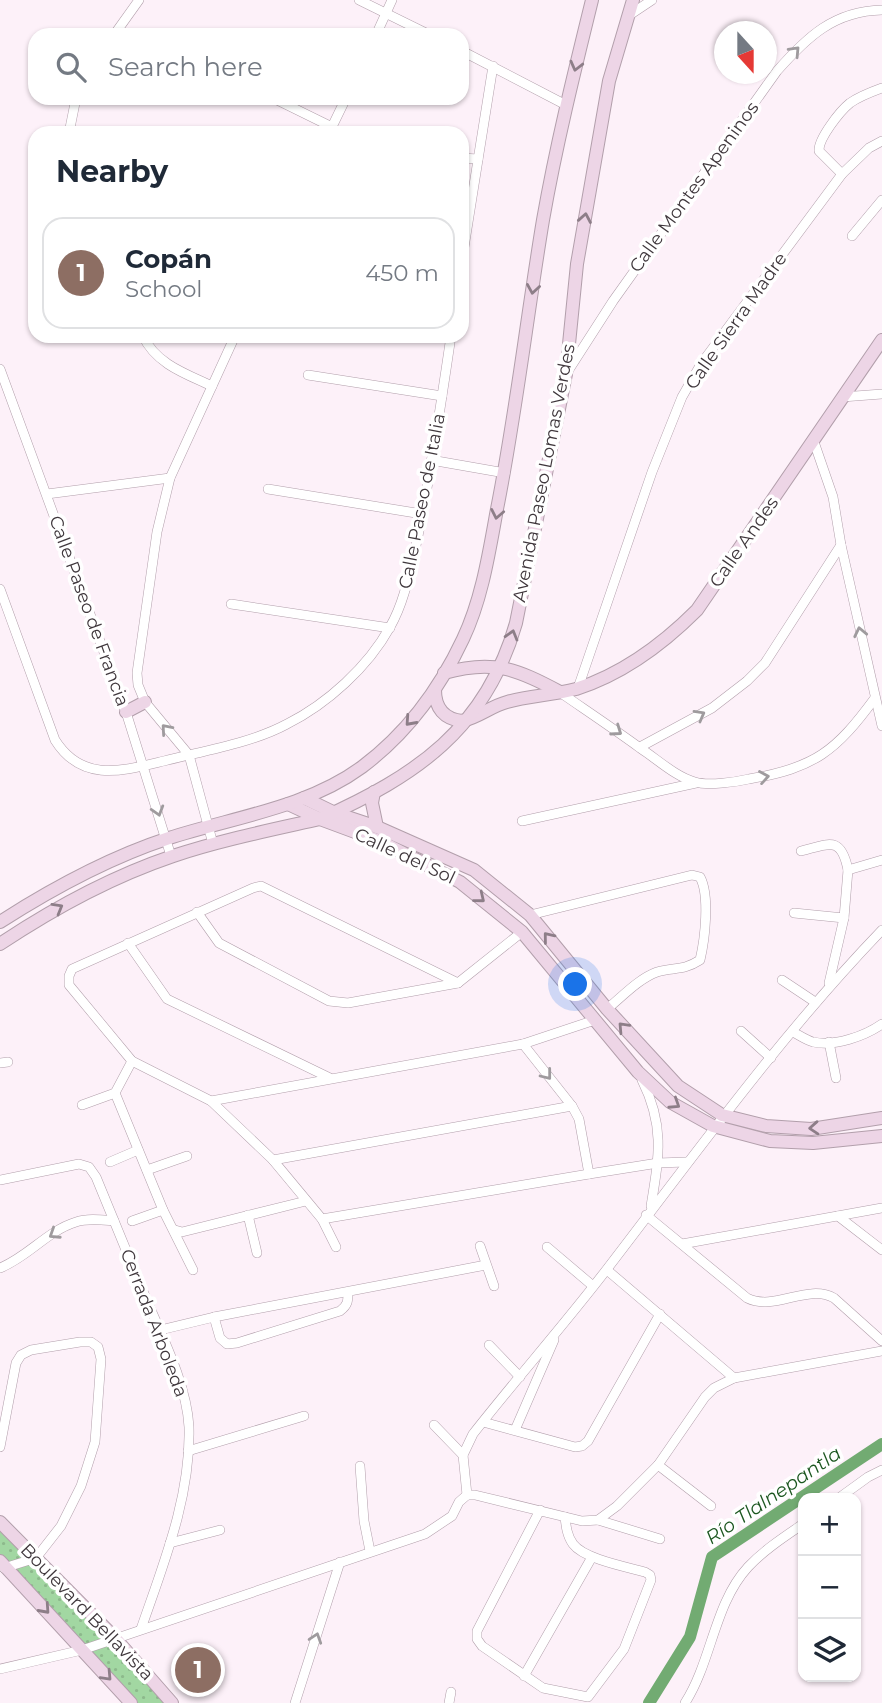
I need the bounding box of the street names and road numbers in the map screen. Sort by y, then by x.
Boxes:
street label: Calle Montes Apeninos [625,97,763,277]
street label: Calle Sierra Madre [681,248,792,394]
street label: Avenida Paseo Lomas Verdes [508,342,580,604]
street label: Calle Paseo de Italia [394,411,450,591]
street label: Calle Andes [705,492,783,592]
street label: Calle Paseo de Francia [44,513,134,709]
street label: Calle del Sol [351,823,459,889]
street label: Cerrada Arboleda [116,1246,192,1400]
street label: Boulevard Bellavista [16,1539,158,1685]

